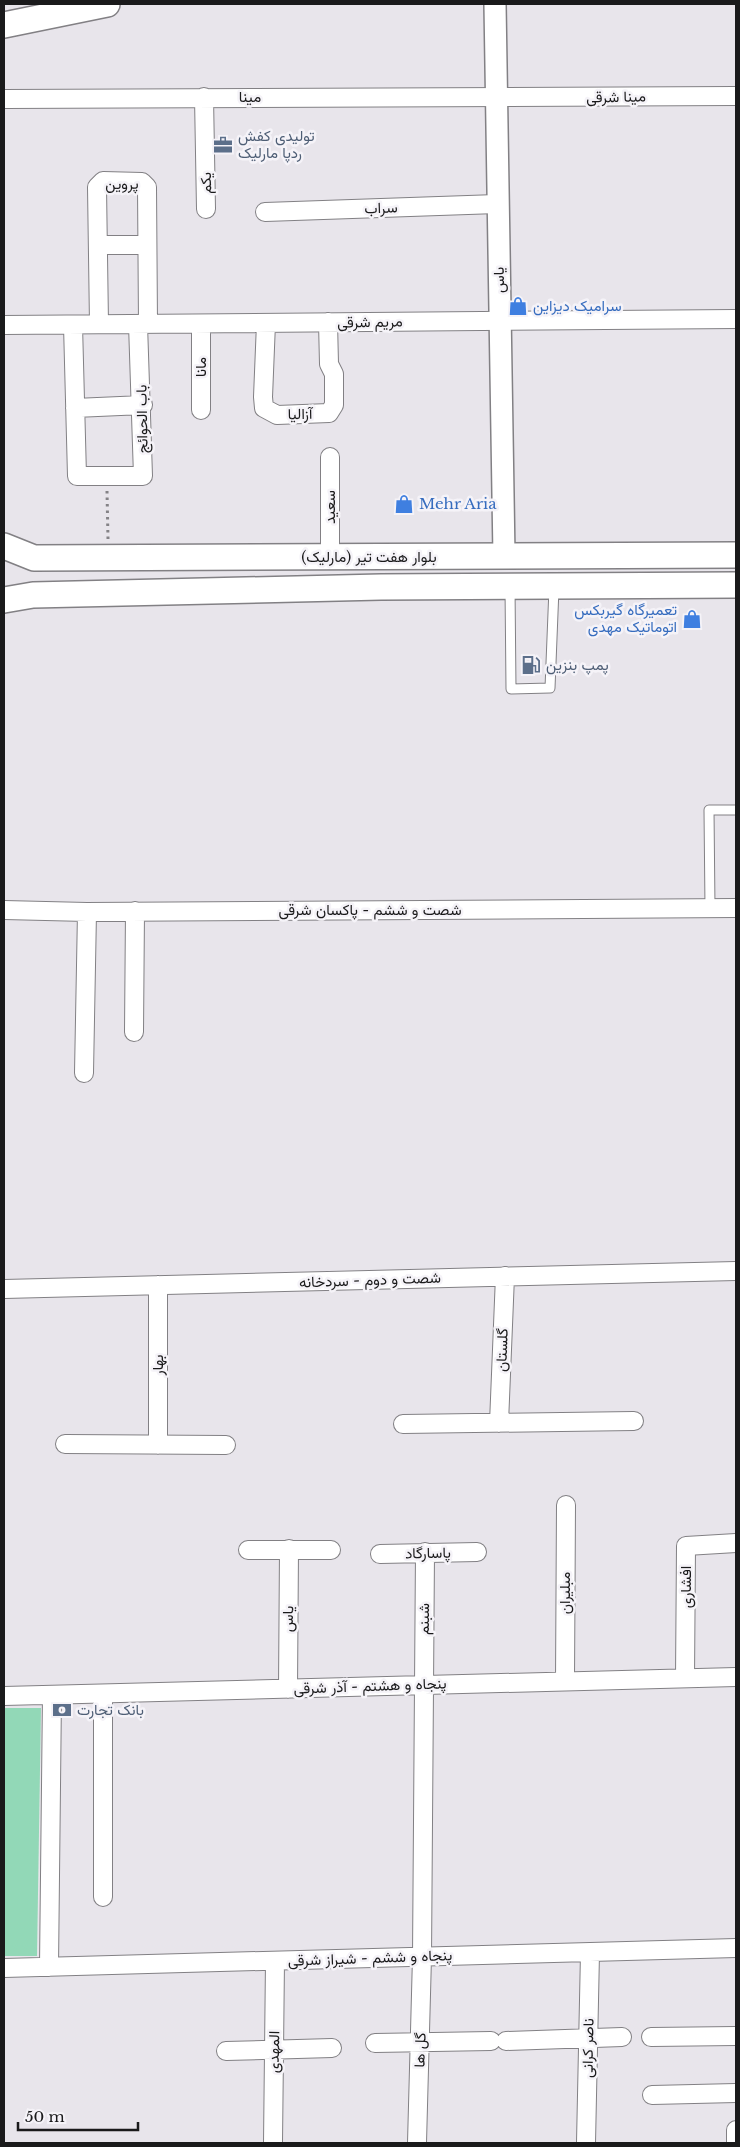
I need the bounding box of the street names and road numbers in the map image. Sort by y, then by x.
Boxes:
street label: مینا شرقی [586,86,646,108]
street label: مینا [239,87,261,106]
street label: یکم [196,172,216,194]
street label: پروین [105,174,139,194]
street label: سراب [364,197,398,218]
street label: یاس [489,267,509,293]
street label: مریم شرقی [337,311,403,333]
street label: مانا [191,357,210,377]
street label: باب الحوائج [131,384,154,454]
street label: آزالیا [287,404,314,423]
street label: سعید [320,490,339,524]
street label: بلوار هفت تیر (مارلیک) [301,547,437,566]
street label: شصت و ششم - پاکسان شرقی [279,900,462,920]
street label: شصت و دوم - سردخانه [299,1268,441,1292]
street label: گلستان [491,1327,512,1372]
street label: بهار [148,1355,167,1376]
street label: پاسارگاد [405,1543,451,1563]
street label: افشاری [676,1566,696,1608]
street label: مبلیران [555,1572,574,1614]
street label: شبنم [414,1603,434,1635]
street label: یاس [278,1606,298,1632]
street label: پنجاه و هشتم - آذر شرقی [293,1673,447,1699]
street label: پنجاه و ششم - شیراز شرقی [288,1945,452,1971]
street label: ناصر کرانی [577,2018,599,2078]
street label: المهدی [264,2031,284,2073]
street label: گل ها [409,2032,430,2068]

